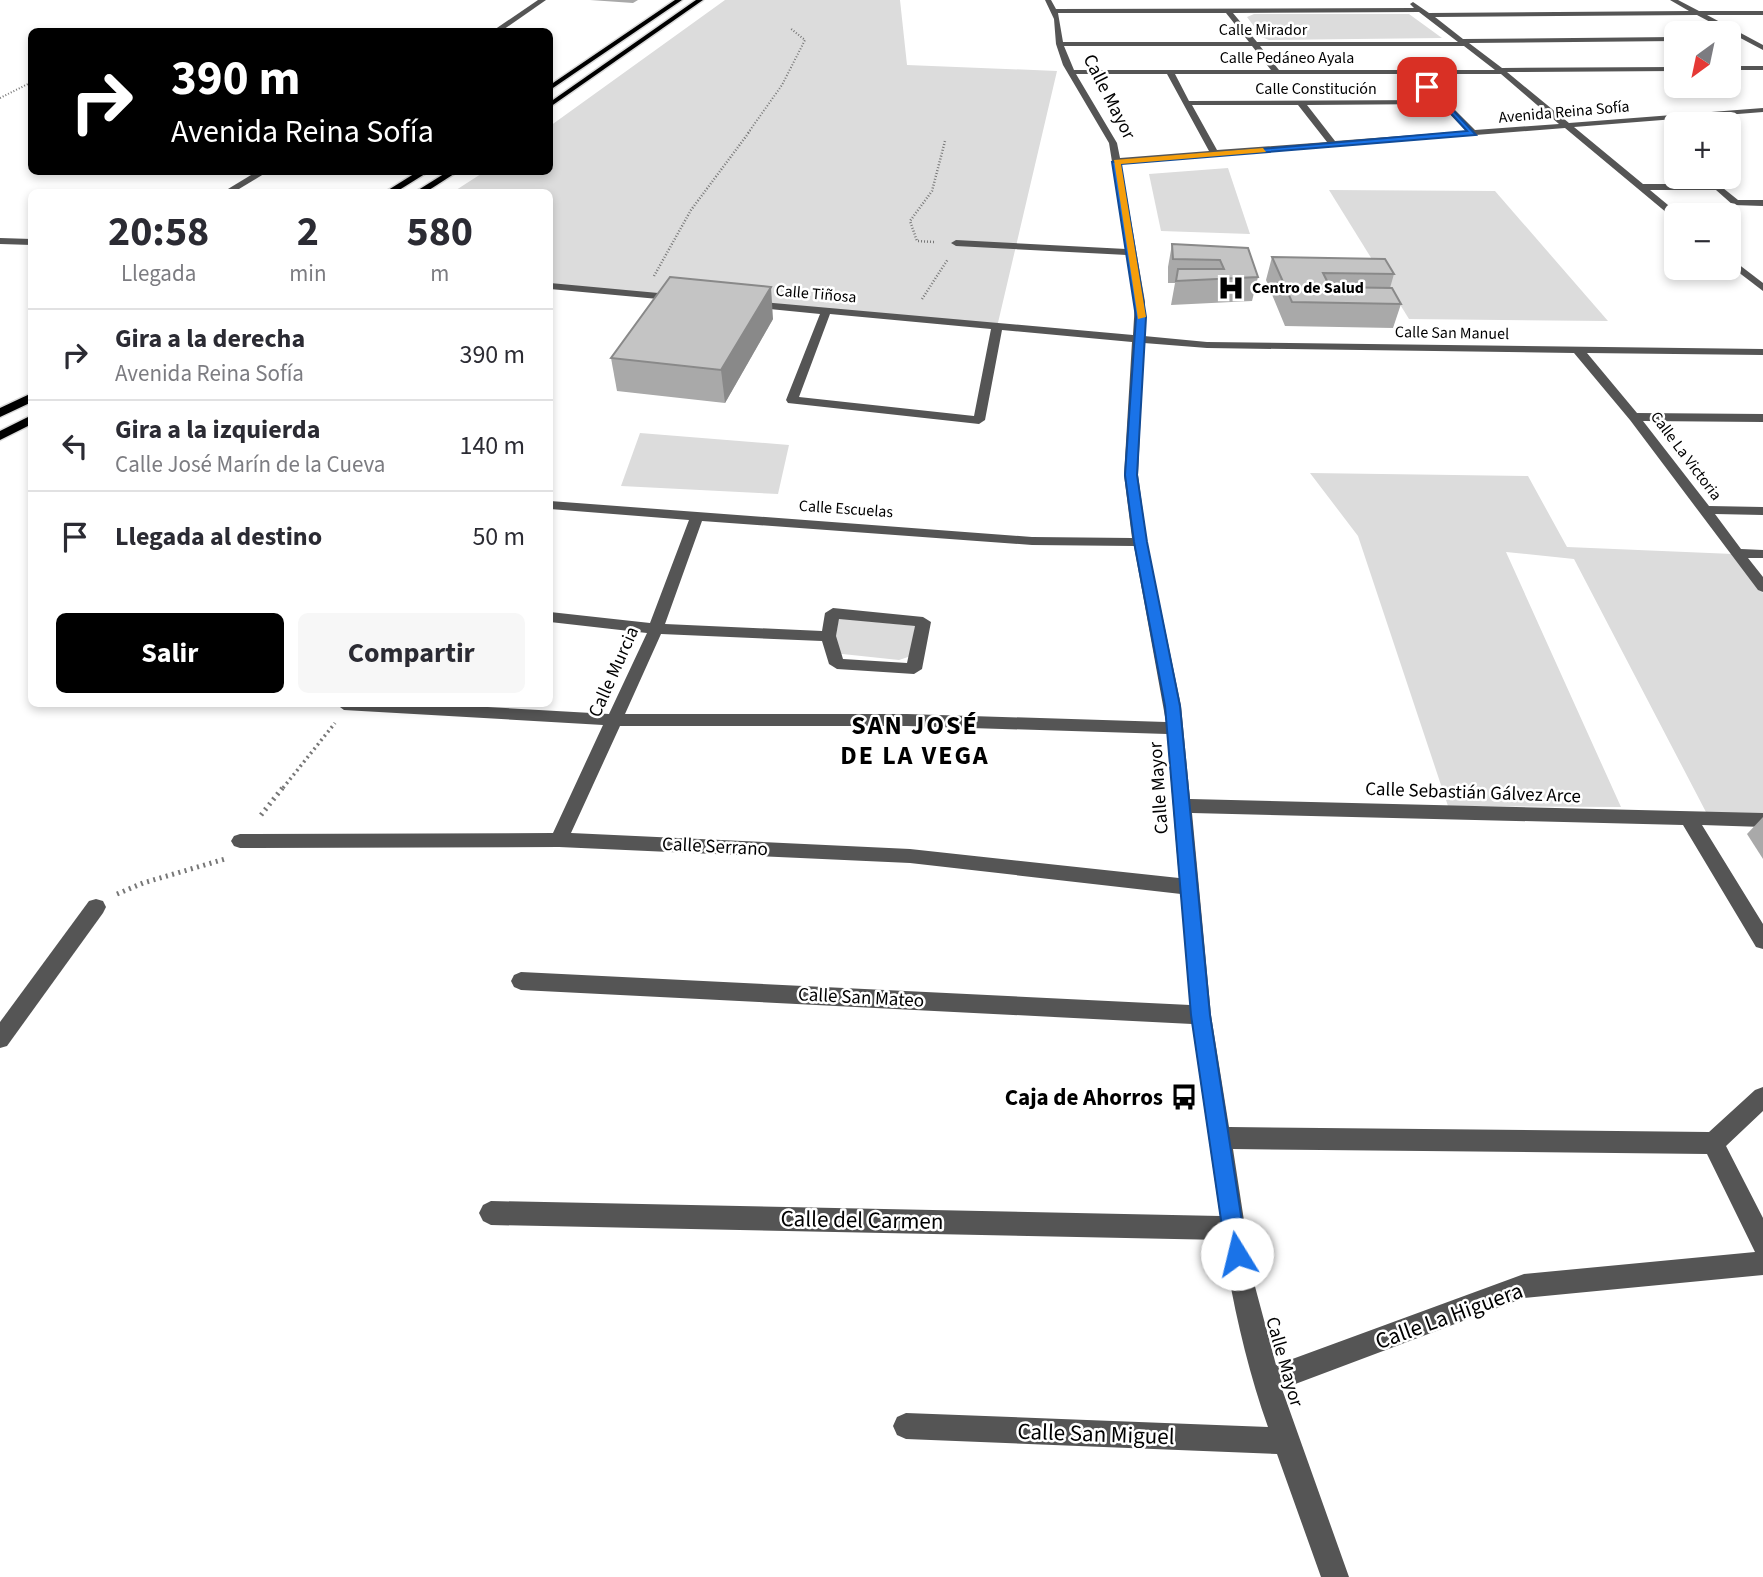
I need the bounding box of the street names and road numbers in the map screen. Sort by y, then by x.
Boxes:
street label: Calle Mirador [1219,19,1308,41]
street label: Calle Pedáneo Ayala [1220,47,1354,69]
street label: Calle Mayor [1076,50,1142,145]
street label: Calle Constitución [1255,78,1377,100]
street label: Avenida Reina Sofía [1498,95,1630,129]
street label: Calle Tiñosa [775,280,857,308]
street label: Calle San Manuel [1395,321,1509,345]
street label: Calle La Victoria [1645,407,1727,505]
street label: Calle Escuelas [798,495,894,523]
street label: Calle Murcia [582,622,646,722]
street label: Calle Mayor [1142,741,1176,835]
street label: Calle Sebastián Gálvez Arce [1365,776,1581,810]
street label: Calle Serrano [661,831,769,863]
street label: Calle San Mateo [797,981,925,1015]
street label: Calle del Carmen [780,1202,944,1238]
street label: Calle La Higuera [1371,1274,1527,1358]
street label: Calle Mayor [1258,1314,1310,1411]
street label: Calle San Miguel [1017,1415,1175,1453]

